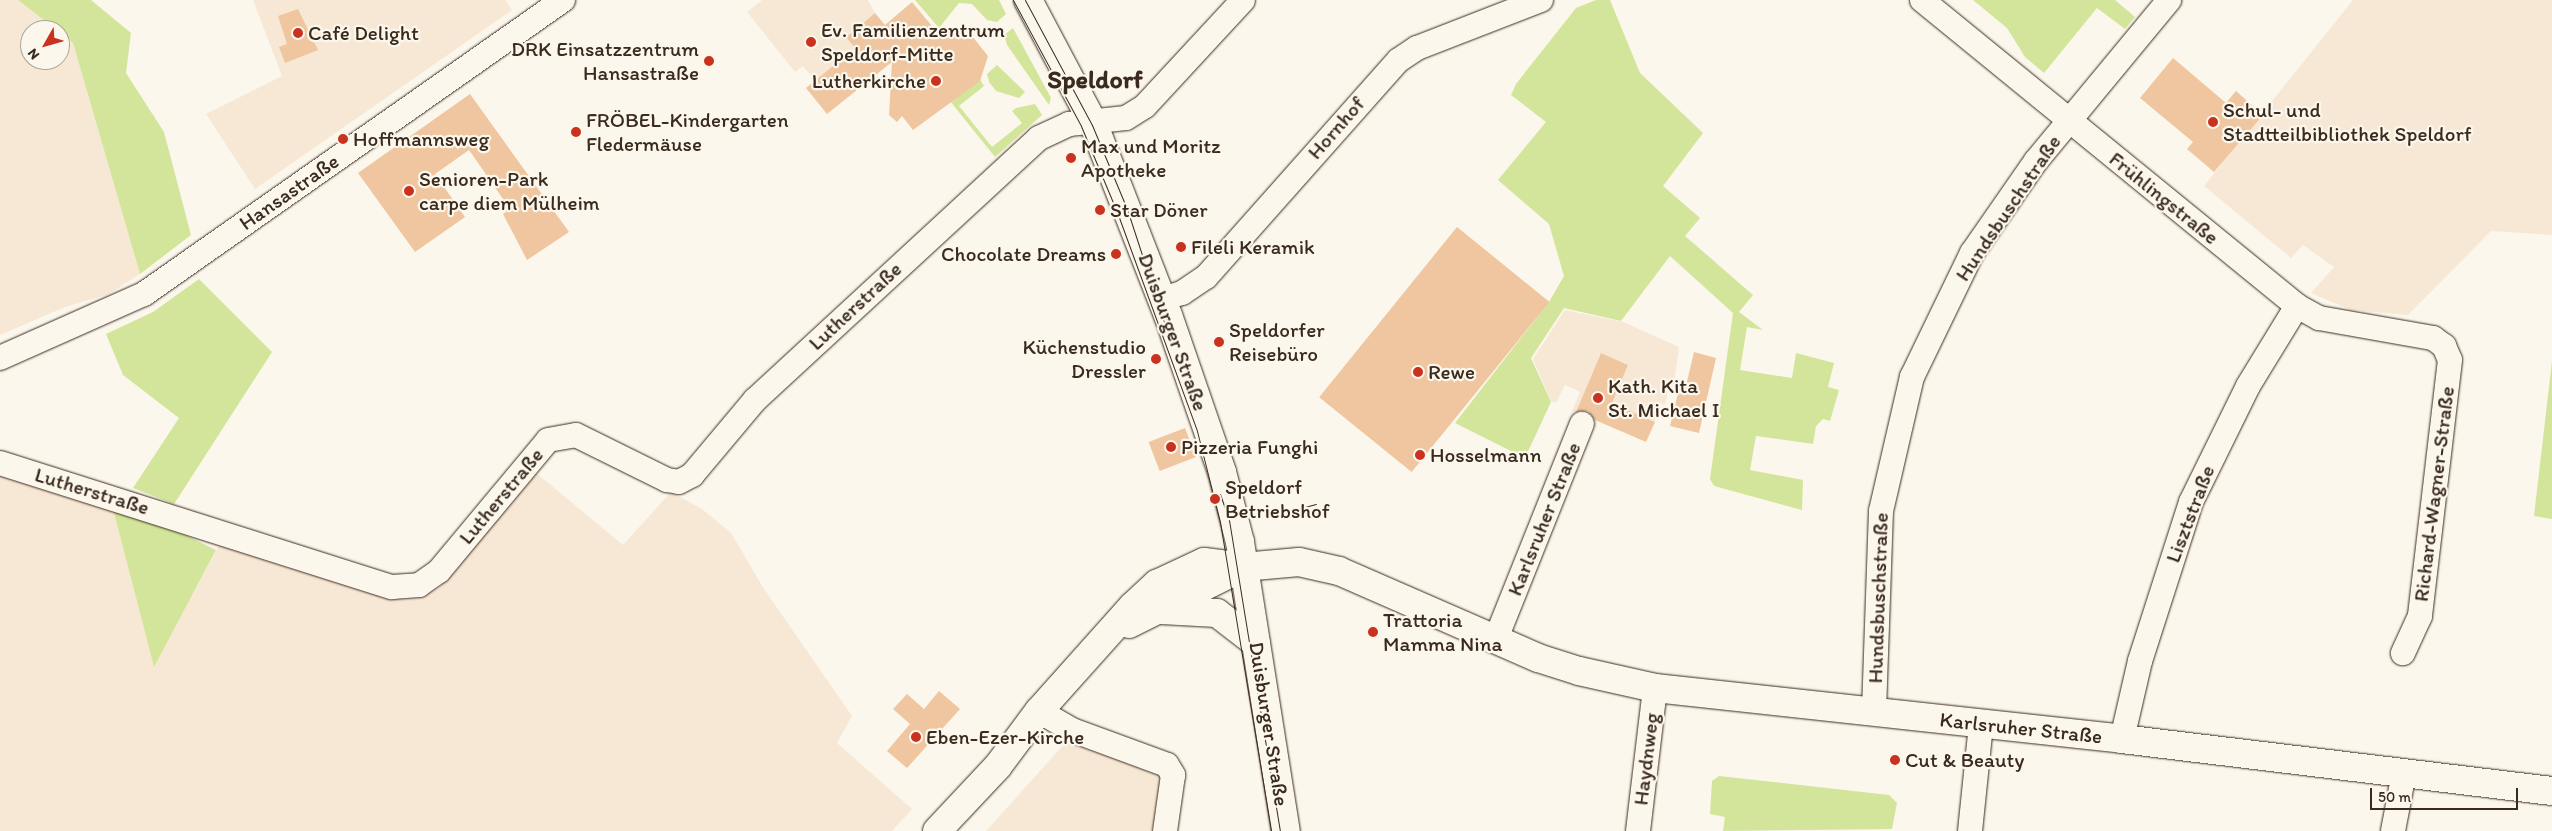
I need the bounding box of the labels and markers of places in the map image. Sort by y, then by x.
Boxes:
place label: Ev. Familienzentrum Speldorf-Mitte [821,17,1005,67]
place label: Café Delight [308,20,419,46]
marker: Café Delight [292,27,304,39]
place label: DRK Einsatzzentrum Hansastraße [511,36,699,86]
marker: Ev. Familienzentrum Speldorf-Mitte [805,36,817,48]
marker: DRK Einsatzzentrum Hansastraße [703,55,715,67]
place label: Lutherkirche [812,68,926,94]
marker: Lutherkirche [930,75,942,87]
place label: Schul- und Stadtteilbibliothek Speldorf [2223,97,2472,147]
place label: FRÖBEL-Kindergarten Fledermäuse [586,107,789,157]
marker: Schul- und Stadtteilbibliothek Speldorf [2207,116,2219,128]
place label: Hoffmannsweg [353,126,489,152]
marker: FRÖBEL-Kindergarten Fledermäuse [570,126,582,138]
marker: Hoffmannsweg [337,133,349,145]
place label: Max und Moritz Apotheke [1081,133,1222,183]
marker: Max und Moritz Apotheke [1065,152,1077,164]
place label: Senioren-Park carpe diem Mülheim [419,166,600,216]
marker: Senioren-Park carpe diem Mülheim [403,185,415,197]
place label: Star Döner [1110,197,1208,223]
marker: Star Döner [1094,204,1106,216]
place label: Fileli Keramik [1191,234,1314,260]
place label: Chocolate Dreams [942,241,1106,267]
marker: Fileli Keramik [1175,241,1187,253]
marker: Chocolate Dreams [1110,248,1122,260]
place label: Speldorfer Reisebüro [1229,317,1325,367]
place label: Küchenstudio Dressler [1023,334,1146,384]
marker: Speldorfer Reisebüro [1213,336,1225,348]
marker: Küchenstudio Dressler [1150,353,1162,365]
place label: Rewe [1428,359,1475,385]
marker: Rewe [1412,366,1424,378]
place label: Kath. Kita St. Michael I [1608,373,1719,423]
marker: Kath. Kita St. Michael I [1592,392,1604,404]
place label: Pizzeria Funghi [1181,434,1318,460]
marker: Pizzeria Funghi [1165,441,1177,453]
place label: Hosselmann [1430,442,1542,468]
marker: Hosselmann [1414,449,1426,461]
place label: Speldorf Betriebshof [1225,474,1330,524]
marker: Speldorf Betriebshof [1209,493,1221,505]
place label: Trattoria Mamma Nina [1383,607,1502,657]
marker: Trattoria Mamma Nina [1367,626,1379,638]
place label: Eben-Ezer-Kirche [926,724,1084,750]
marker: Eben-Ezer-Kirche [910,731,922,743]
place label: Cut & Beauty [1905,747,2024,773]
marker: Cut & Beauty [1889,754,1901,766]

